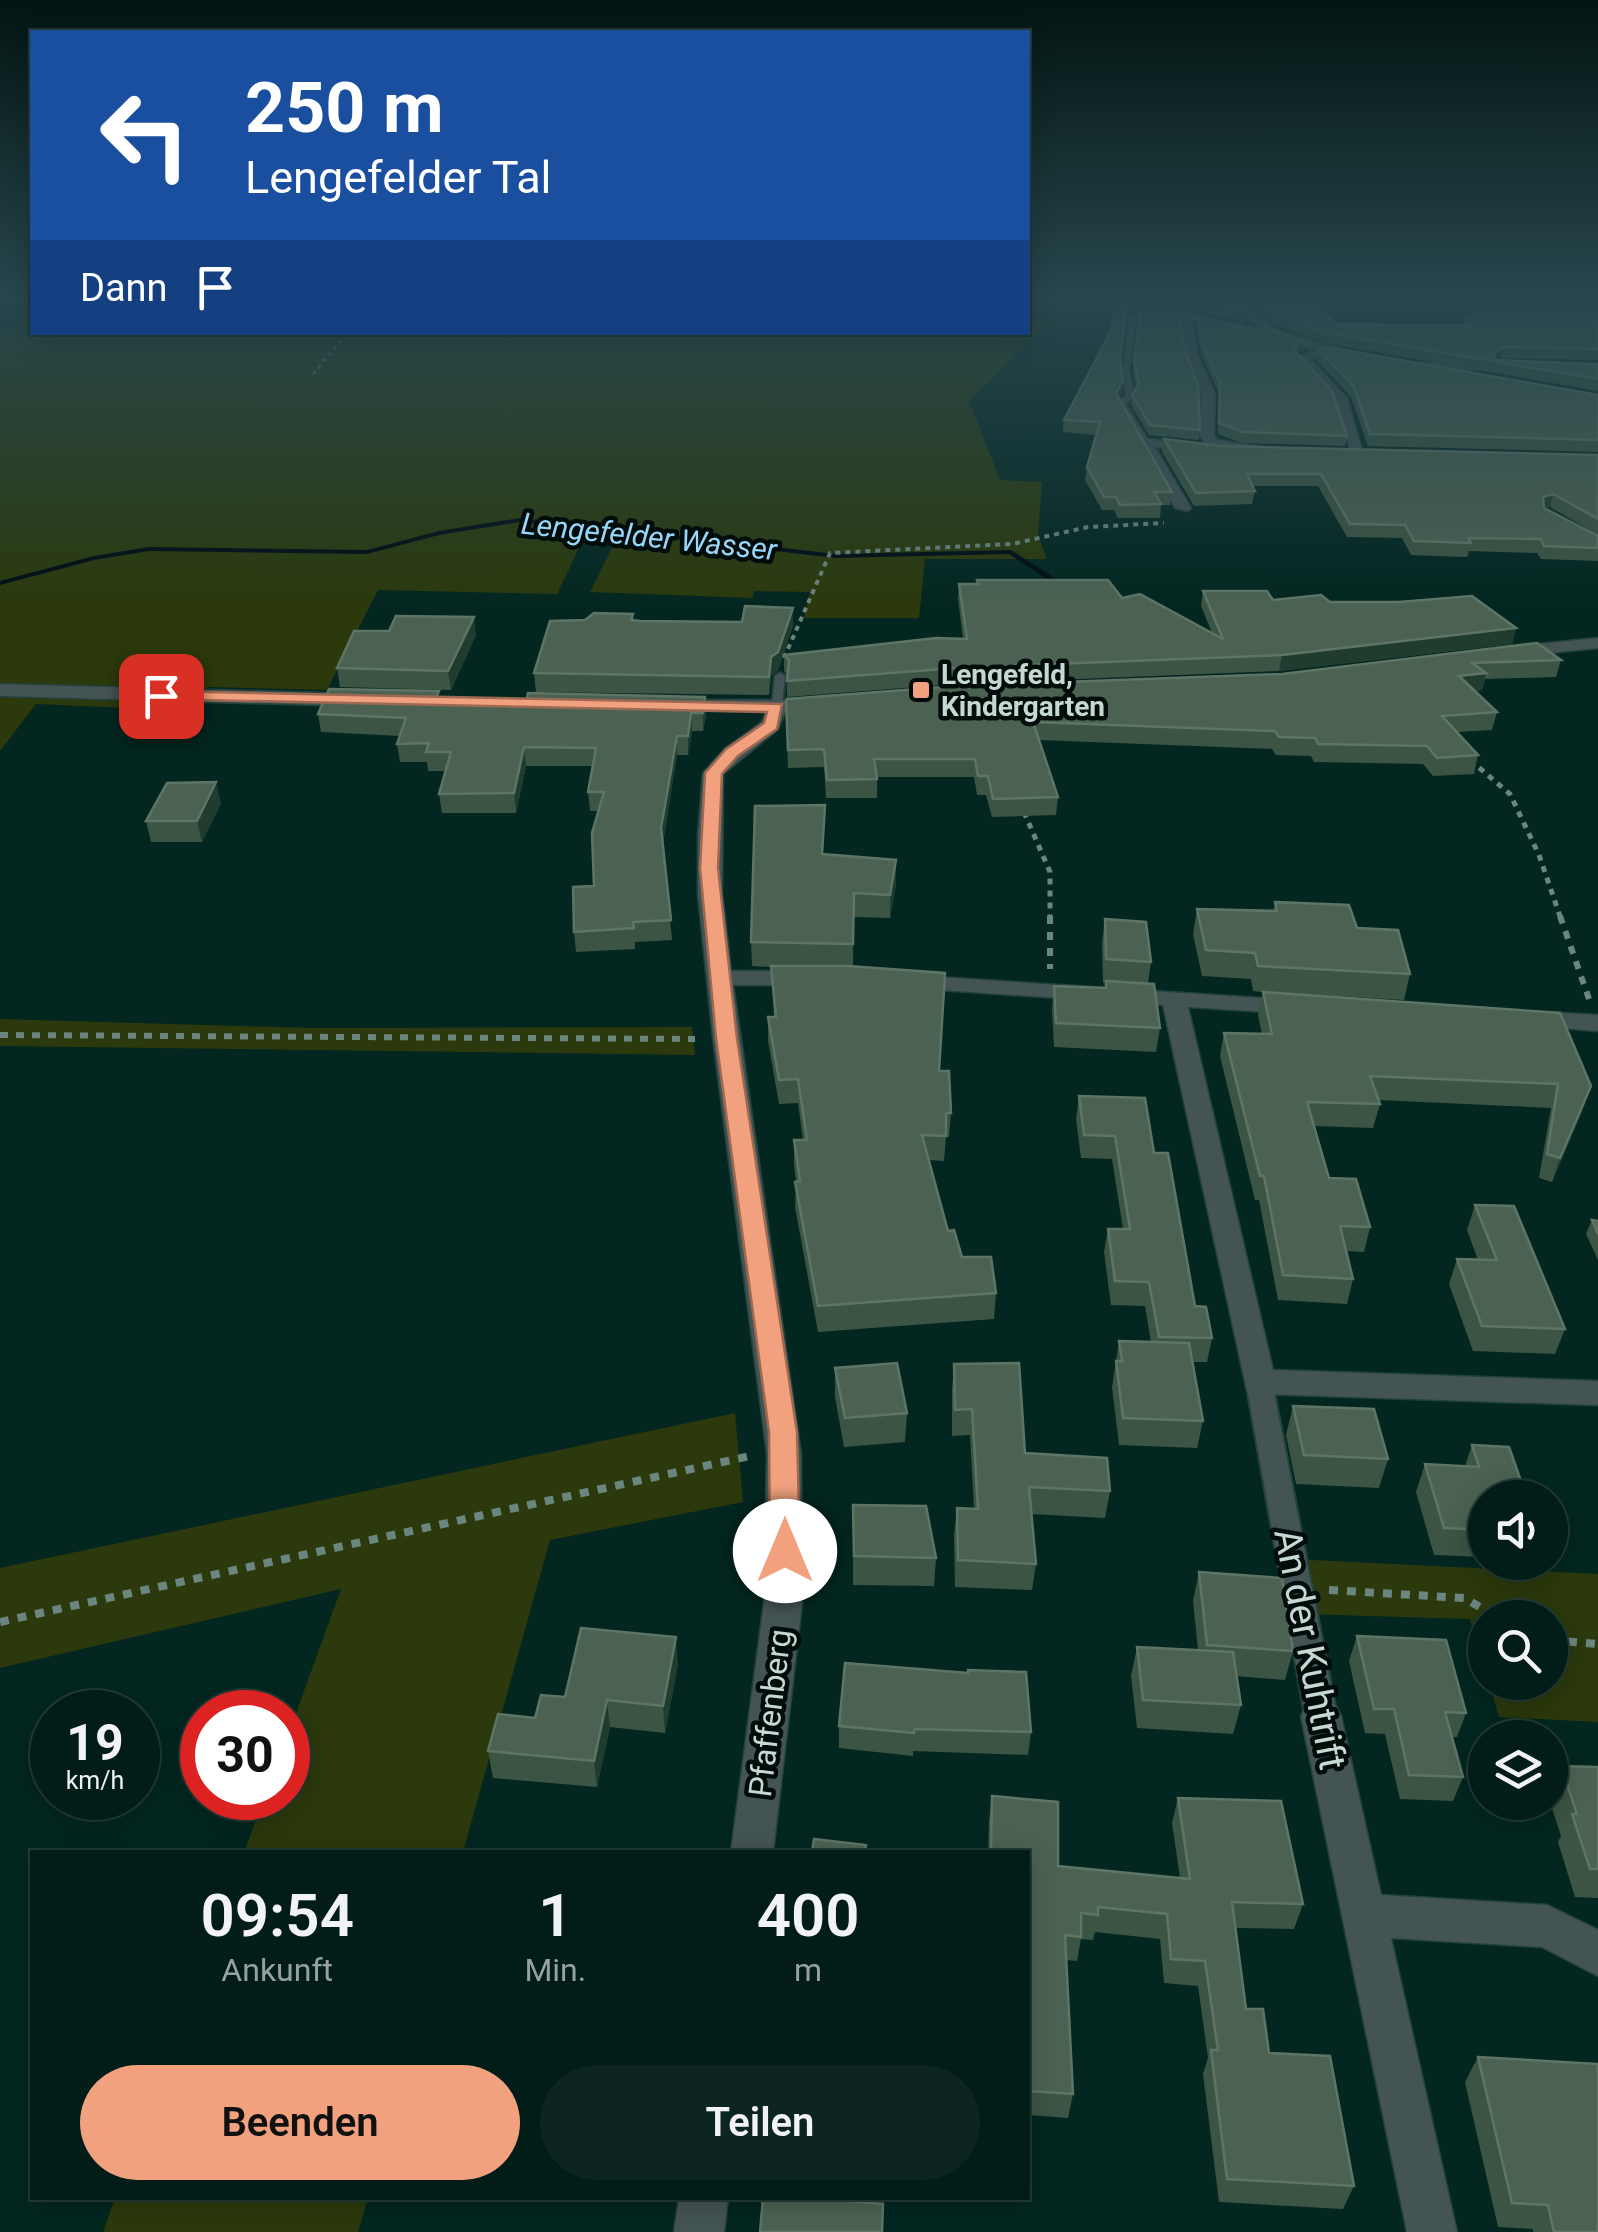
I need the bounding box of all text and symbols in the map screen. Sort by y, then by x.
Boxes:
text: 250 m [245,67,444,149]
icon: left [80,70,210,200]
text: Lengefelder Tal [245,151,552,204]
icon: arrive [188,260,243,315]
text: Dann [80,266,168,310]
water label: Lengefelder Wasser [520,506,780,567]
pin [119,654,204,739]
place label: Lengefeld, Kindergarten [941,658,1105,723]
icon: arrive [134,669,189,724]
marker: Lengefeld, Kindergarten [910,679,932,701]
map controls [1468,1480,1568,1820]
button: sound [1468,1480,1568,1580]
position arrow [733,1499,837,1603]
street label: An der Kuhtrift [1265,1525,1355,1773]
button: search [1468,1600,1568,1700]
street label: Pfaffenberg [741,1627,799,1799]
speed limit sign: 30 [180,1690,310,1820]
text: 19 [66,1714,124,1772]
button: layers [1468,1720,1568,1820]
text: km/h [66,1766,124,1795]
text: 09:54 [200,1880,354,1951]
text: 1 [538,1880,572,1951]
text: 400 [757,1880,860,1951]
text: Ankunft [221,1951,333,1989]
text: Min. [524,1951,586,1989]
text: m [794,1951,822,1989]
button: Beenden [80,2065,520,2180]
button: Teilen [540,2065,980,2180]

